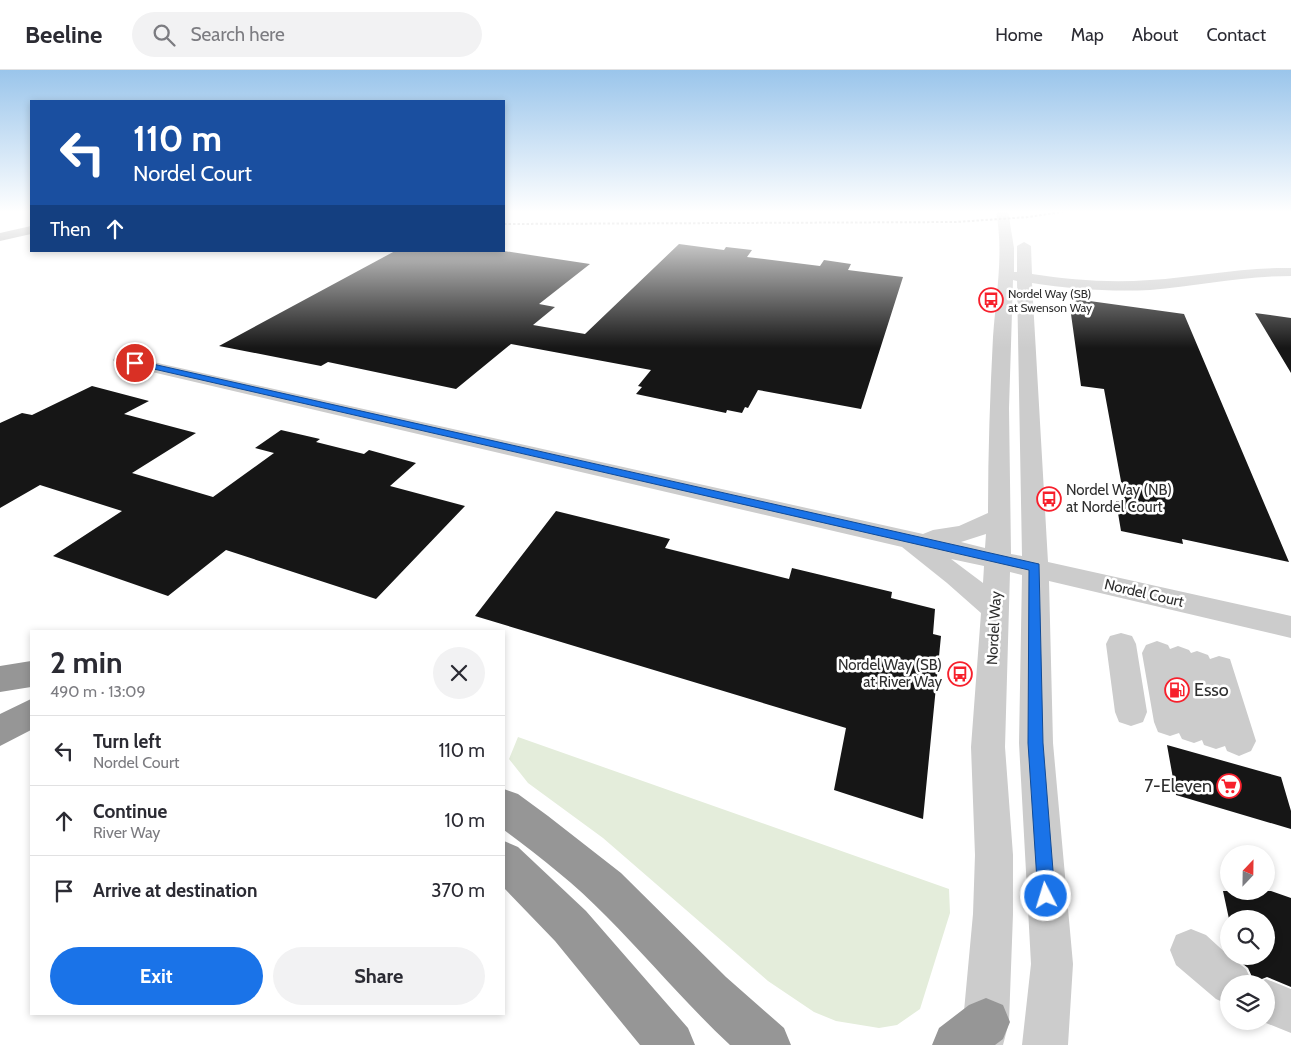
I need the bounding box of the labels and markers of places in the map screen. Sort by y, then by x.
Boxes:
place label: Nordel Way (SB) at Swenson Way [1008,286,1092,315]
bus stop icon: Nordel Way (SB) at Swenson Way [978,287,1004,313]
pin [114,342,156,384]
place label: Nordel Way (NB) at Nordel Court [1066,481,1172,516]
bus stop icon: Nordel Way (NB) at Nordel Court [1036,486,1062,512]
place label: Nordel Way (SB) at River Way [838,656,942,691]
bus stop icon: Nordel Way (SB) at River Way [947,661,973,687]
fuel station icon: Esso [1164,677,1190,703]
place label: Esso [1194,679,1229,701]
supermarket icon: 7-Eleven [1216,773,1242,799]
place label: 7-Eleven [1144,775,1212,797]

